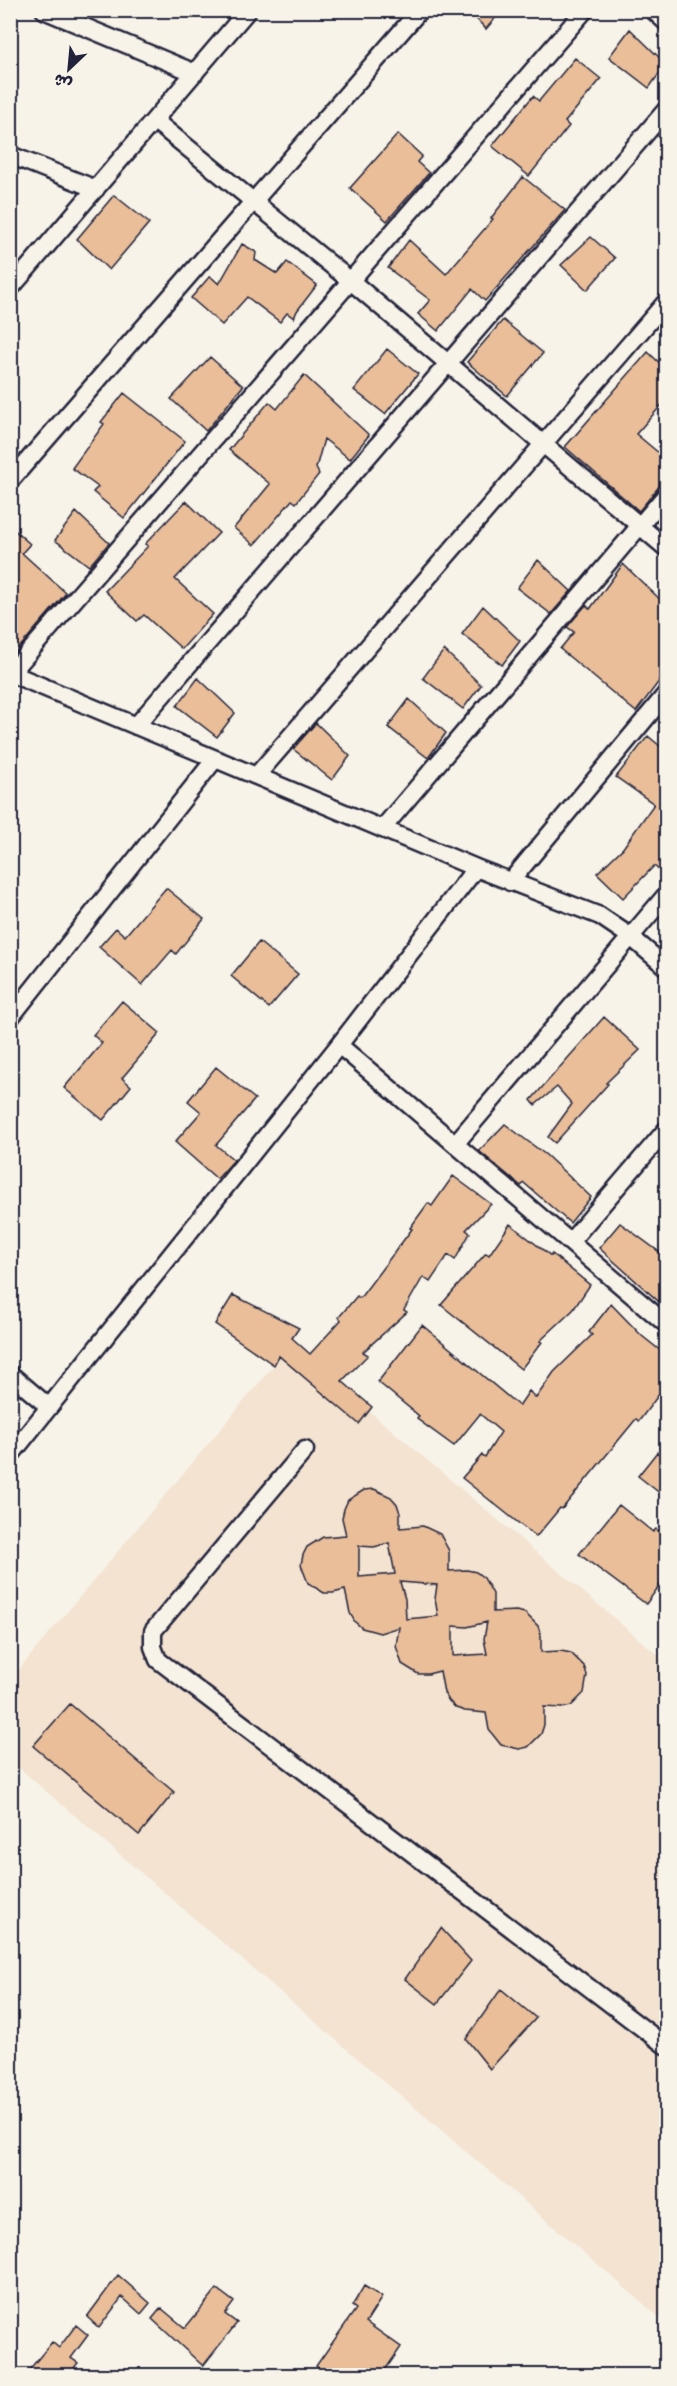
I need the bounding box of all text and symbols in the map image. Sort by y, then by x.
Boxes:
north arrow [39,39,99,99]
text: ش [51,69,75,94]

